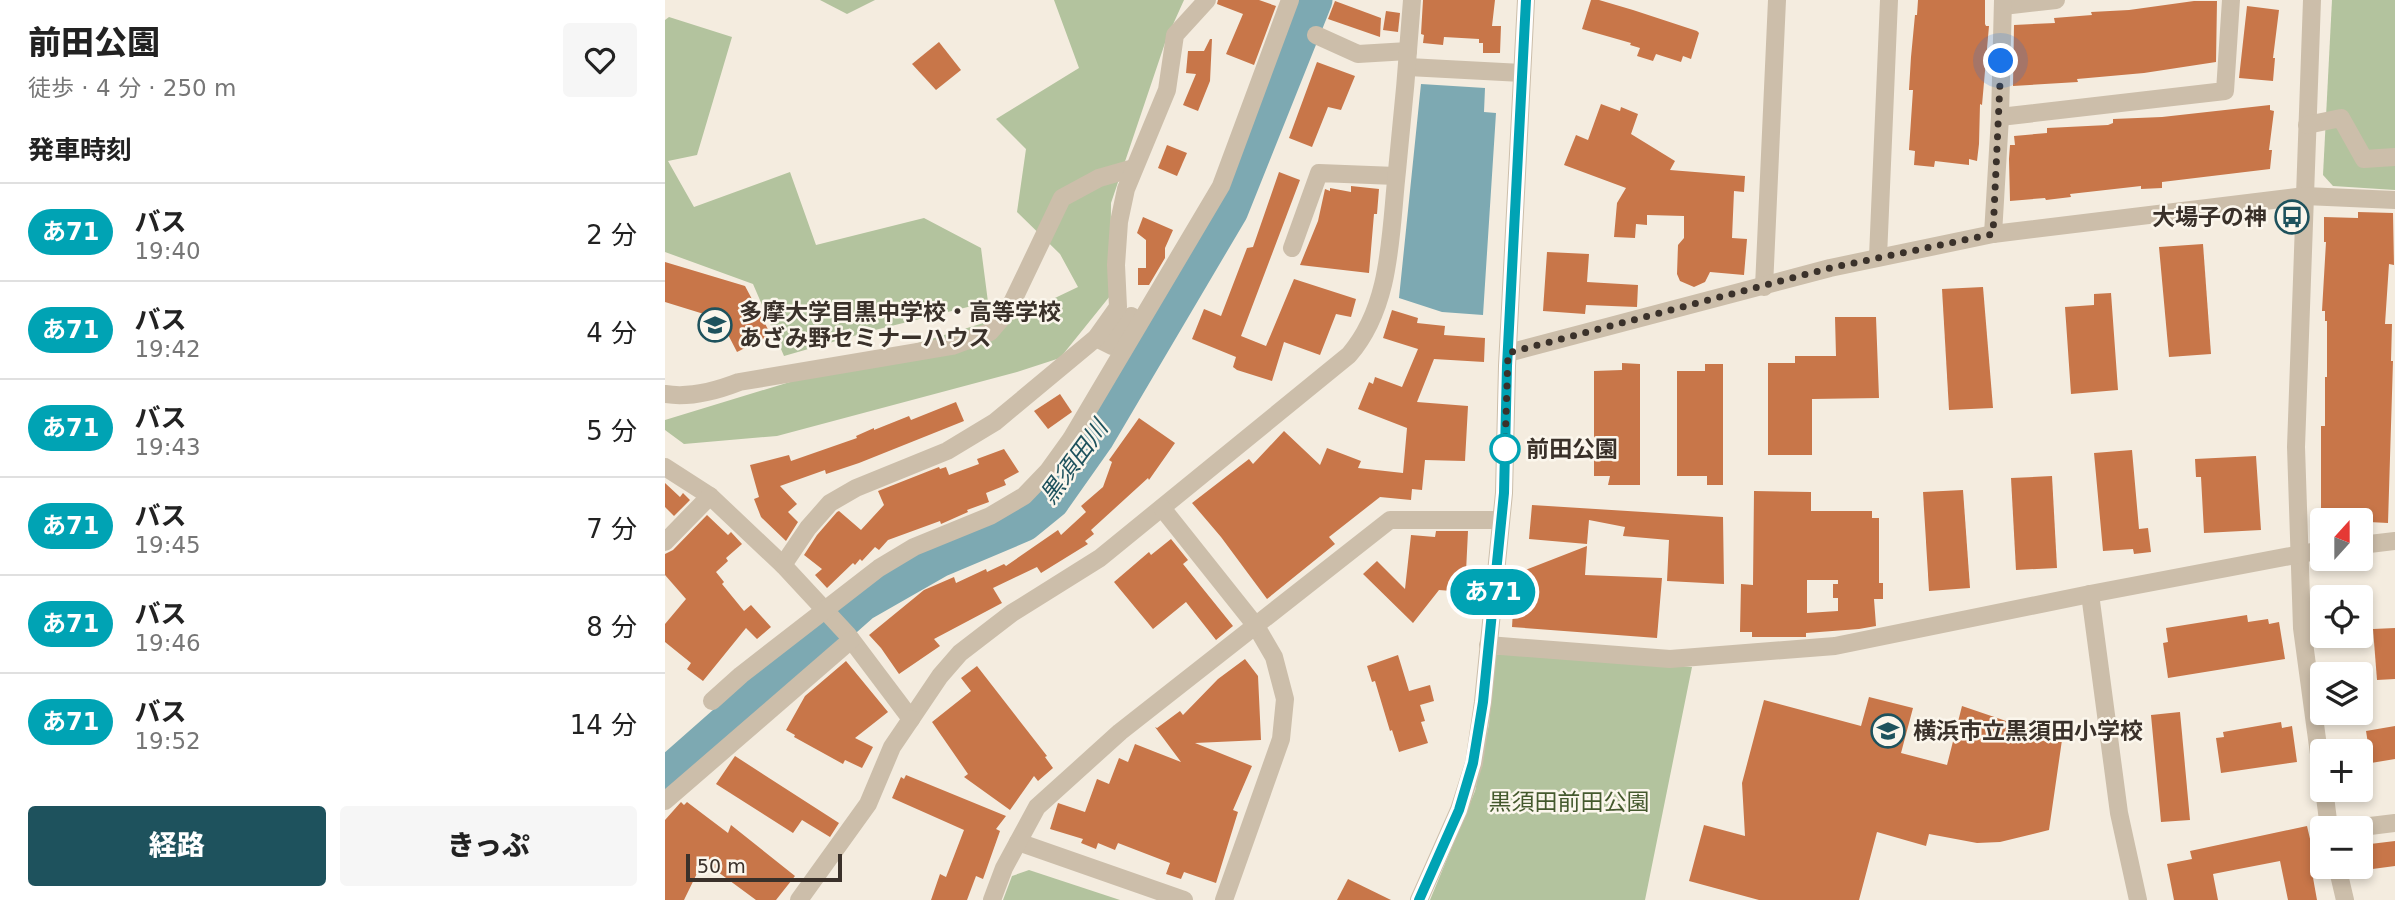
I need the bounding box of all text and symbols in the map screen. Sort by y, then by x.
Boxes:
text: 前田公園 [28,23,160,62]
button: heart [563,23,637,97]
your location [1983,43,2018,78]
text: 徒歩 · 4 分 · 250 m [28,75,236,101]
text: 発車時刻 [28,135,132,165]
bus stop icon: 大場子の神 [2273,198,2311,236]
place label: 大場子の神 [2152,204,2267,230]
text: バス [134,207,186,237]
text: あ71 [42,218,99,246]
text: 2 分 [586,220,637,250]
text: 19:40 [134,238,201,264]
place label: 多摩大学目黒中学校・高等学校 あざみ野セミナーハウス [739,299,1061,351]
text: バス [134,305,186,335]
school or university icon: 多摩大学目黒中学校・高等学校 あざみ野セミナーハウス [696,306,734,344]
text: あ71 [42,316,99,344]
text: 4 分 [586,318,637,348]
text: 19:42 [134,336,201,362]
text: バス [134,403,186,433]
water label: 黒須田川 [1034,413,1115,509]
text: あ71 [42,414,99,442]
text: 5 分 [586,416,637,446]
text: 19:43 [134,434,201,460]
marker: 前田公園 [1490,434,1520,464]
place label: 前田公園 [1526,436,1618,462]
text: バス [134,501,186,531]
north arrow [2310,508,2373,570]
map controls [2310,508,2373,879]
text: あ71 [42,512,99,540]
text: 7 分 [586,514,637,544]
text: 19:45 [134,532,201,558]
line badge: あ71 [1453,569,1533,615]
text: あ71 [1464,578,1522,606]
button: locate [2310,585,2373,648]
text: バス [134,599,186,629]
text: あ71 [42,610,99,638]
text: 8 分 [586,612,637,642]
text: 19:46 [134,630,201,656]
button: layers [2310,662,2373,725]
text: バス [134,697,186,727]
text: あ71 [42,708,99,736]
text: 14 分 [570,710,637,740]
school or university icon: 横浜市立黒須田小学校 [1869,712,1907,750]
place label: 横浜市立黒須田小学校 [1913,718,2143,744]
text: 19:52 [134,728,201,754]
button: + [2310,739,2373,802]
park label: 黒須田前田公園 [1489,789,1650,815]
button: 経路 [28,806,326,886]
button: きっぷ [340,806,637,886]
button: − [2310,816,2373,879]
scale bar [686,851,842,883]
text: 50 m [697,855,746,877]

